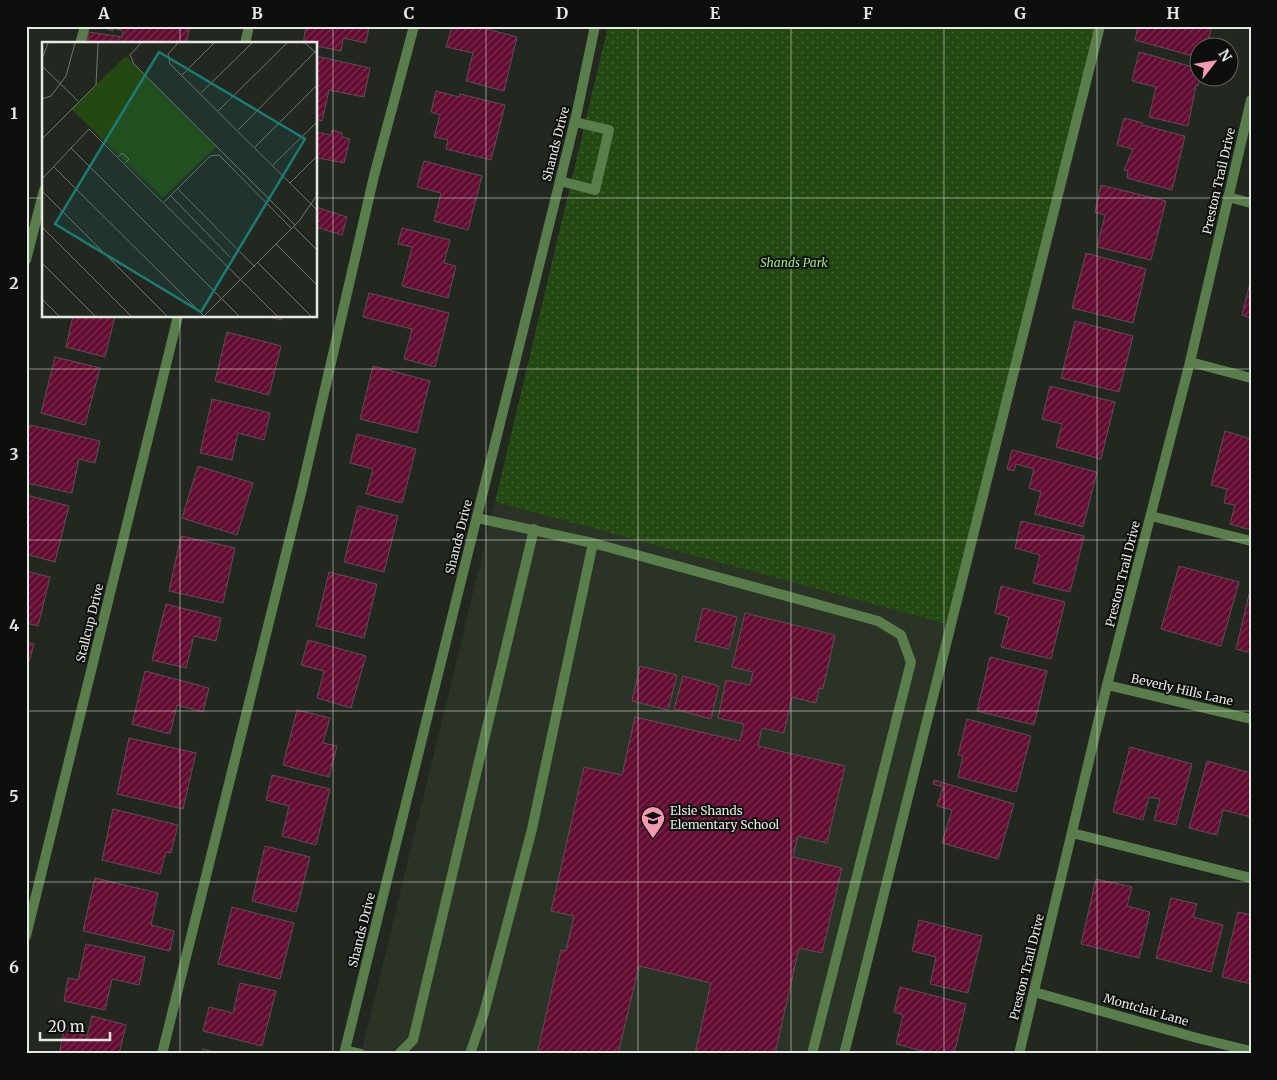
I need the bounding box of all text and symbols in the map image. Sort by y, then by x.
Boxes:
text: A [97,3,110,23]
text: B [251,3,263,23]
text: C [404,3,414,23]
text: D [556,3,568,23]
text: E [710,3,721,23]
text: F [863,3,873,23]
text: G [1014,3,1026,23]
text: H [1166,3,1180,23]
north arrow [1190,38,1240,88]
inset map [42,42,318,318]
text: N [1215,46,1236,65]
text: 1 [10,103,18,123]
street label: Shands Drive [539,105,572,183]
street label: Preston Trail Drive [1199,126,1238,236]
park label: Shands Park [760,255,828,270]
text: 2 [9,273,19,293]
text: 3 [9,444,19,464]
street label: Shands Drive [442,498,475,576]
street label: Preston Trail Drive [1102,519,1143,629]
street label: Stallcup Drive [72,582,107,664]
text: 4 [9,615,19,635]
street label: Beverly Hills Lane [1130,670,1235,709]
text: 5 [9,786,19,806]
place label: Elsie Shands Elementary School [670,803,780,832]
school or university icon: Elsie Shands Elementary School [640,805,666,839]
street label: Shands Drive [345,891,378,969]
street label: Preston Trail Drive [1006,912,1047,1022]
text: 6 [9,957,19,977]
street label: Montclair Lane [1102,990,1190,1029]
scale bar [40,1010,110,1042]
text: 20 m [48,1017,85,1036]

